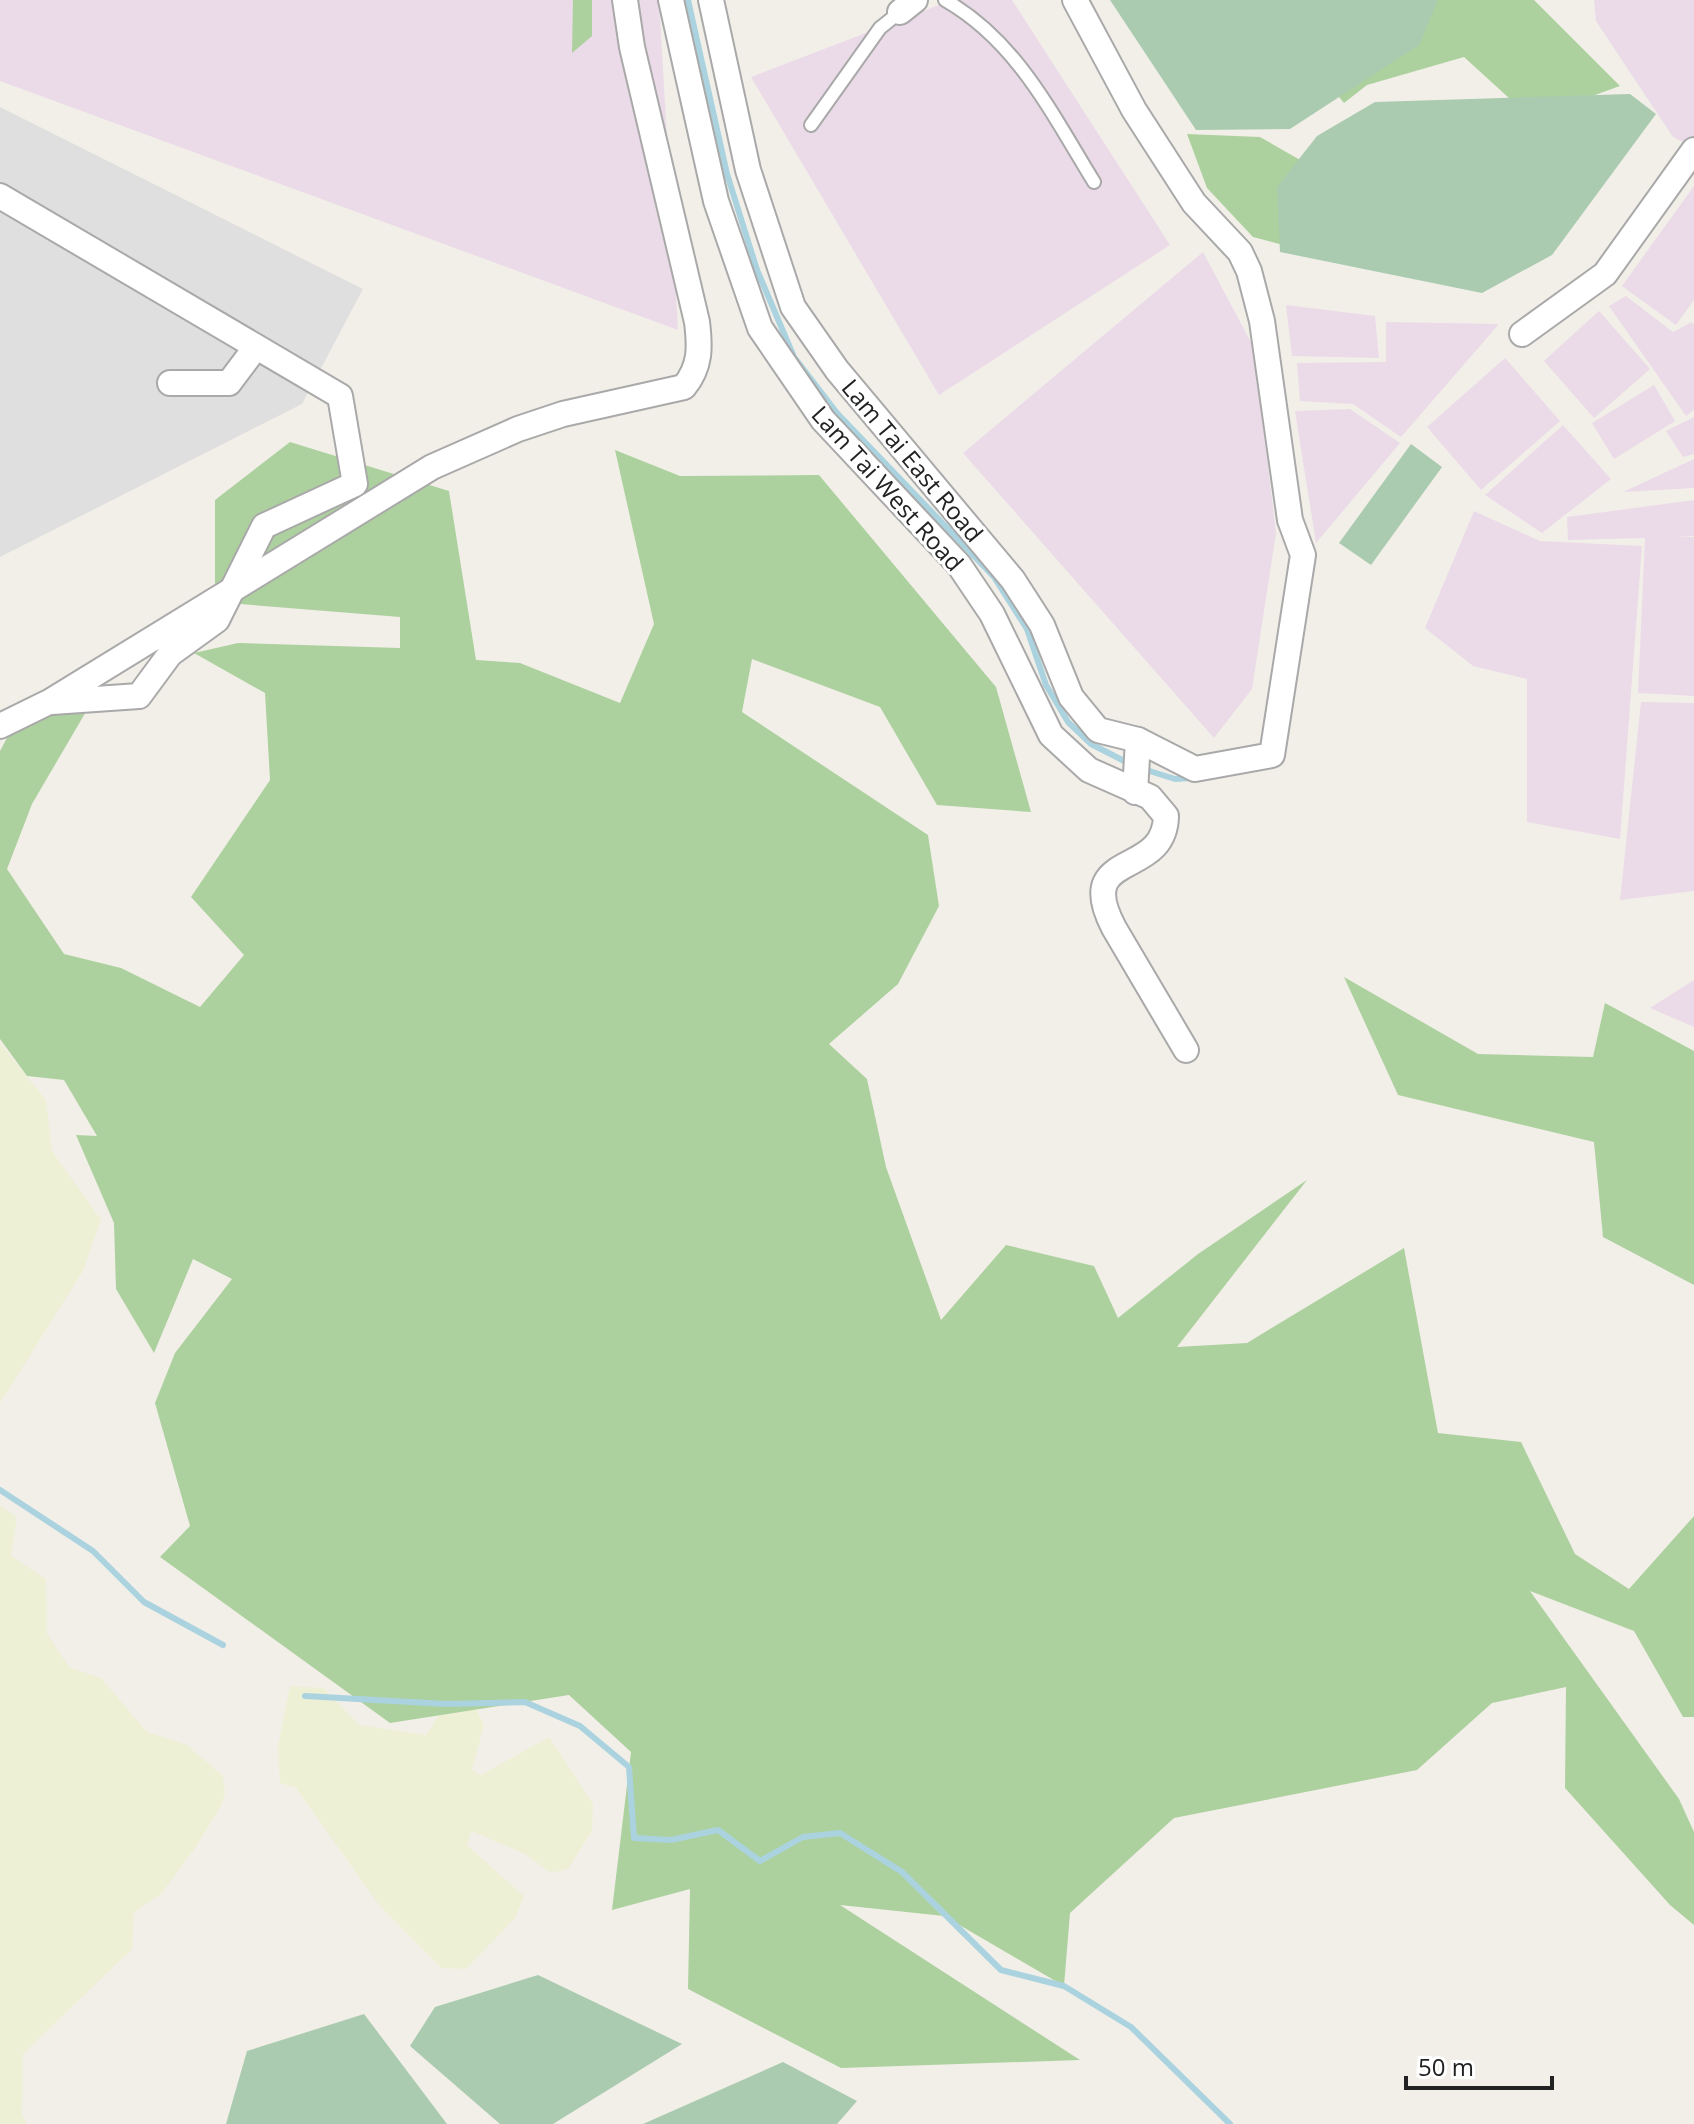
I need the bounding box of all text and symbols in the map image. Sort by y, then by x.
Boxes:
street label: Lam Tai East Road [835,372,991,548]
street label: Lam Tai West Road [805,398,971,578]
scale bar [1406,2040,1552,2090]
text: 50 m [1418,2050,1474,2083]

